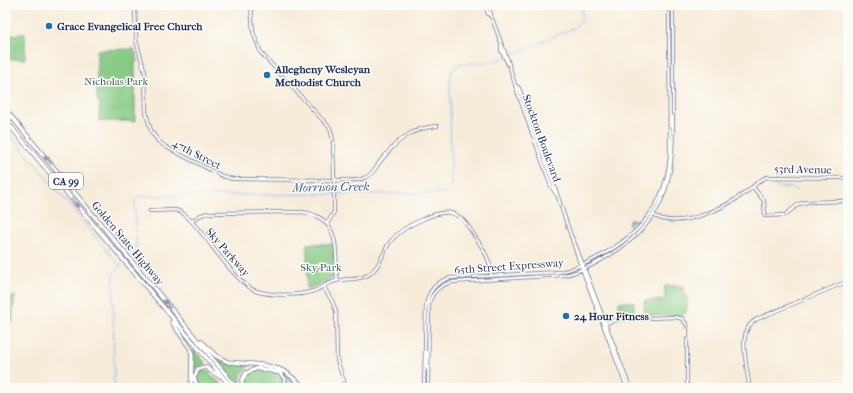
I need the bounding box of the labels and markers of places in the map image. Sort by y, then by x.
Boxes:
place label: Grace Evangelical Free Church [57,20,203,33]
marker: Grace Evangelical Free Church [44,21,54,31]
place label: Allegheny Wesleyan Methodist Church [274,63,371,89]
marker: Allegheny Wesleyan Methodist Church [262,70,272,80]
place label: 24 Hour Fitness [574,310,649,323]
marker: 24 Hour Fitness [561,311,571,321]

